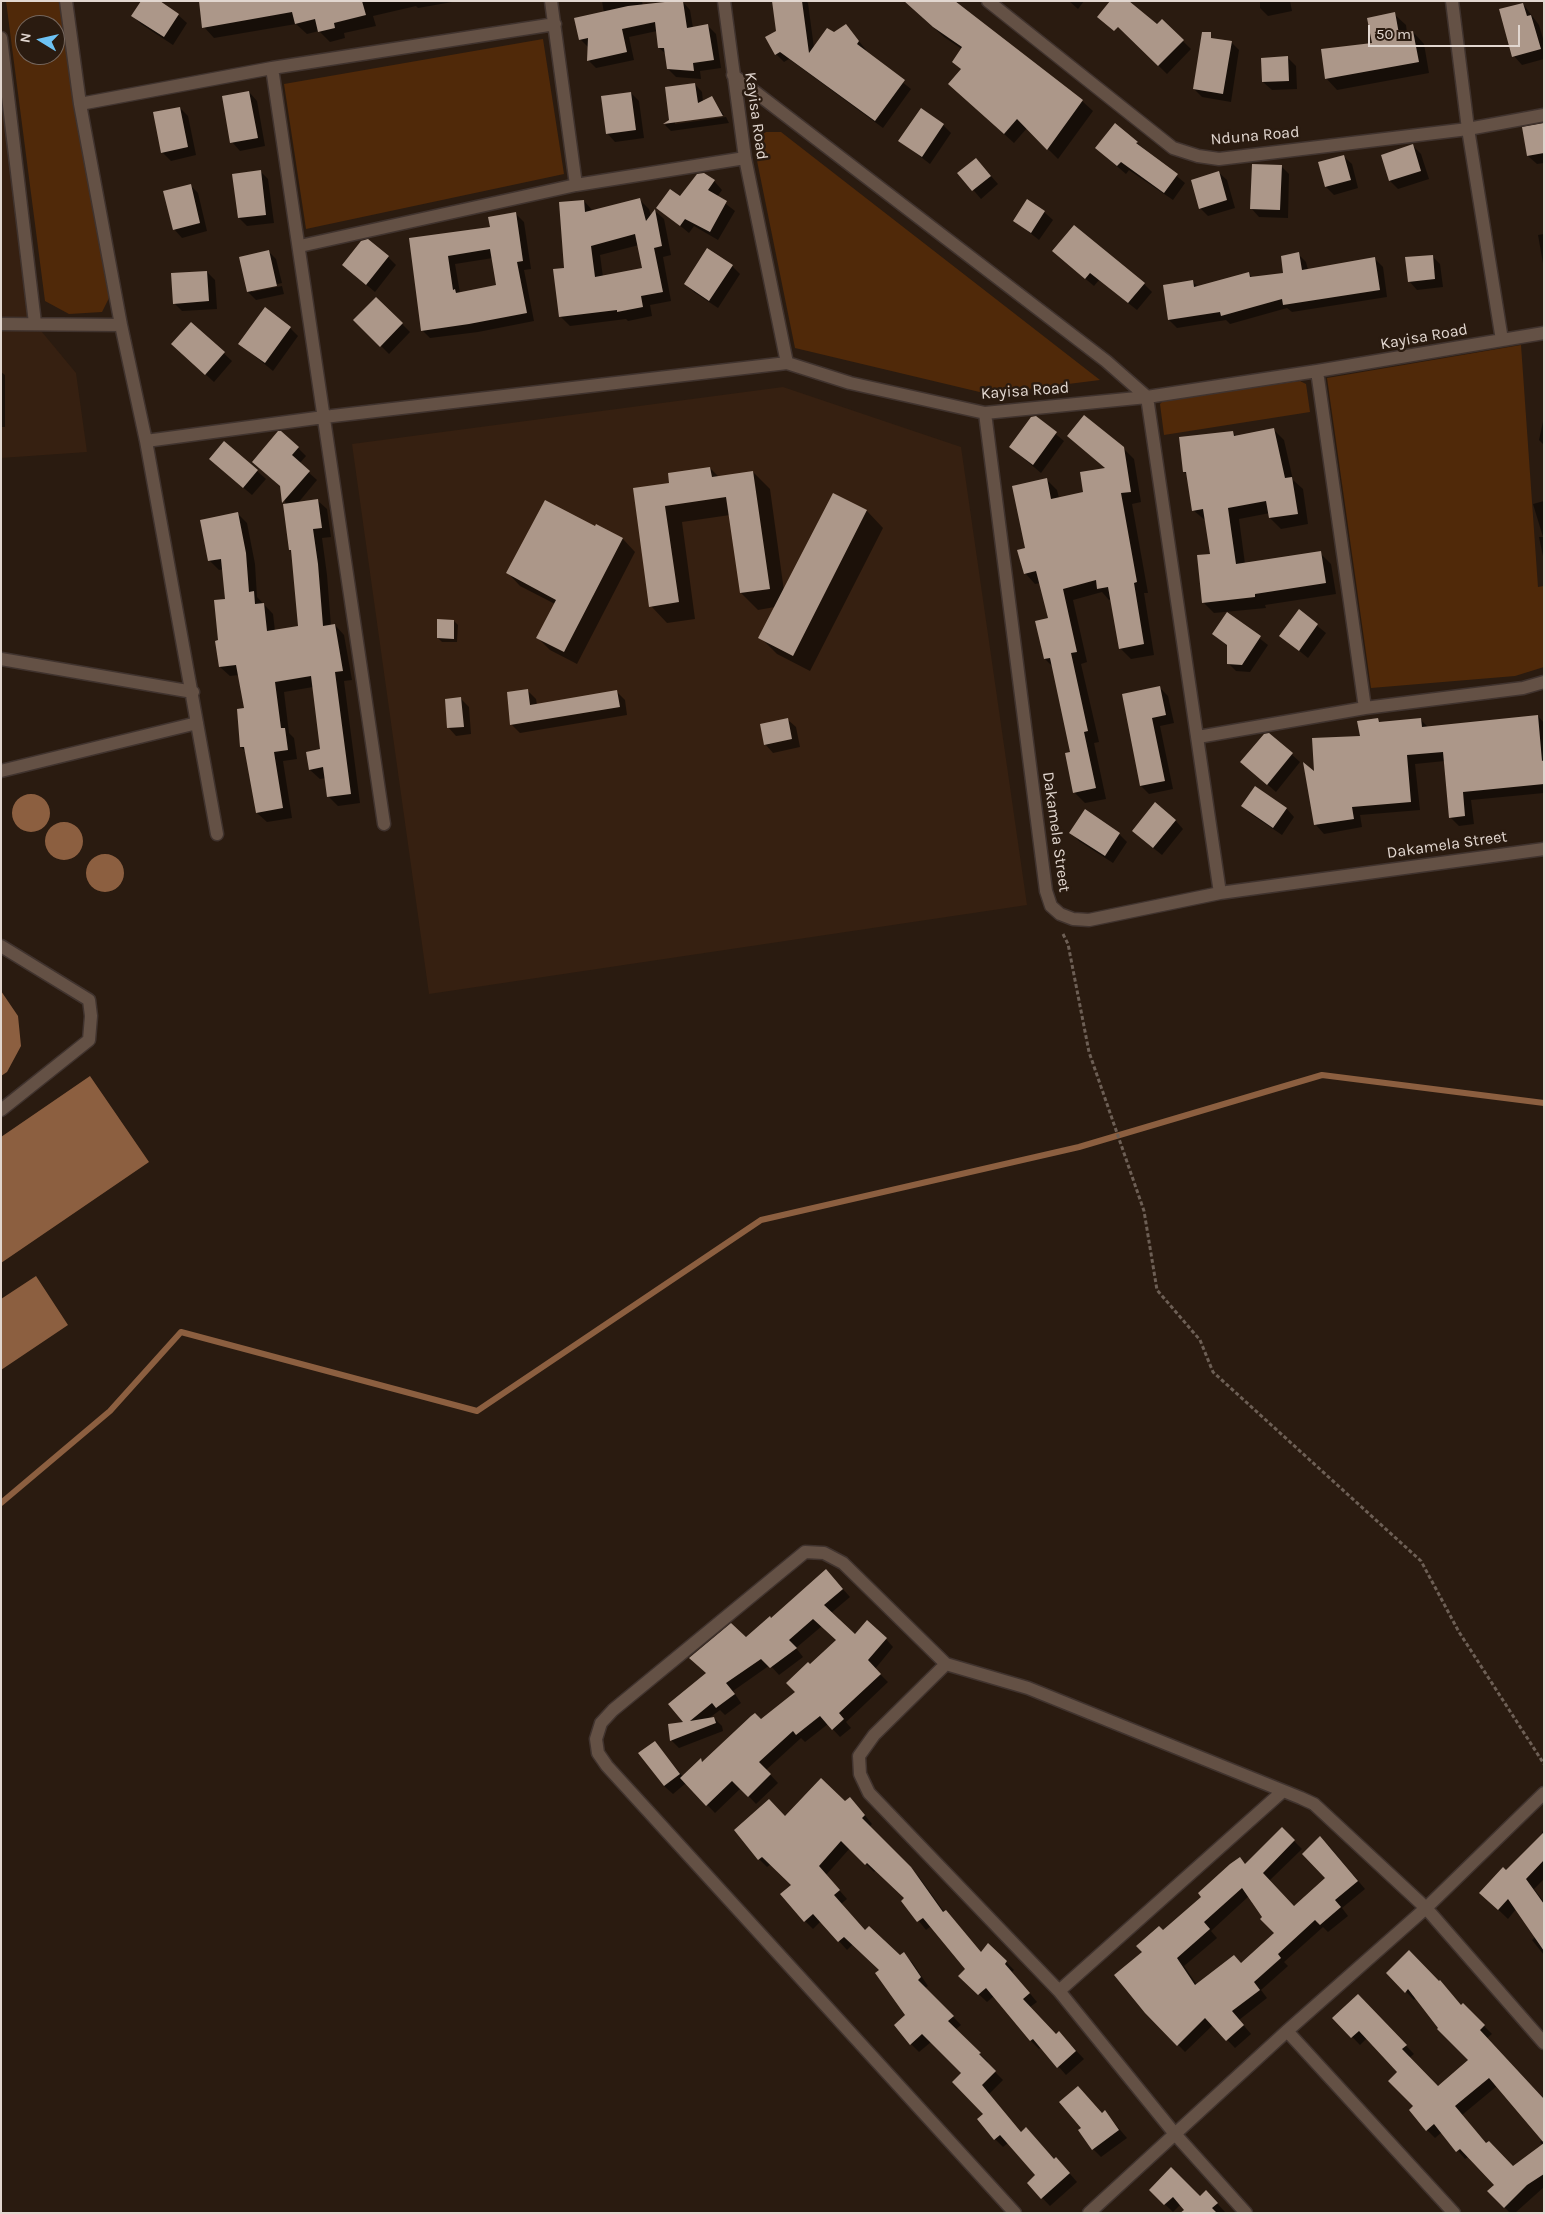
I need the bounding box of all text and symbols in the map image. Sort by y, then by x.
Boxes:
north arrow [15,15,65,65]
scale bar [1370,15,1522,47]
text: 50 m [1376,25,1411,43]
text: N [16,31,35,44]
street label: Kayisa Road [740,71,772,161]
street label: Nduna Road [1210,123,1300,149]
street label: Kayisa Road [1379,320,1469,354]
street label: Kayisa Road [980,378,1070,404]
street label: Dakamela Street [1038,771,1074,893]
street label: Dakamela Street [1386,827,1508,863]

